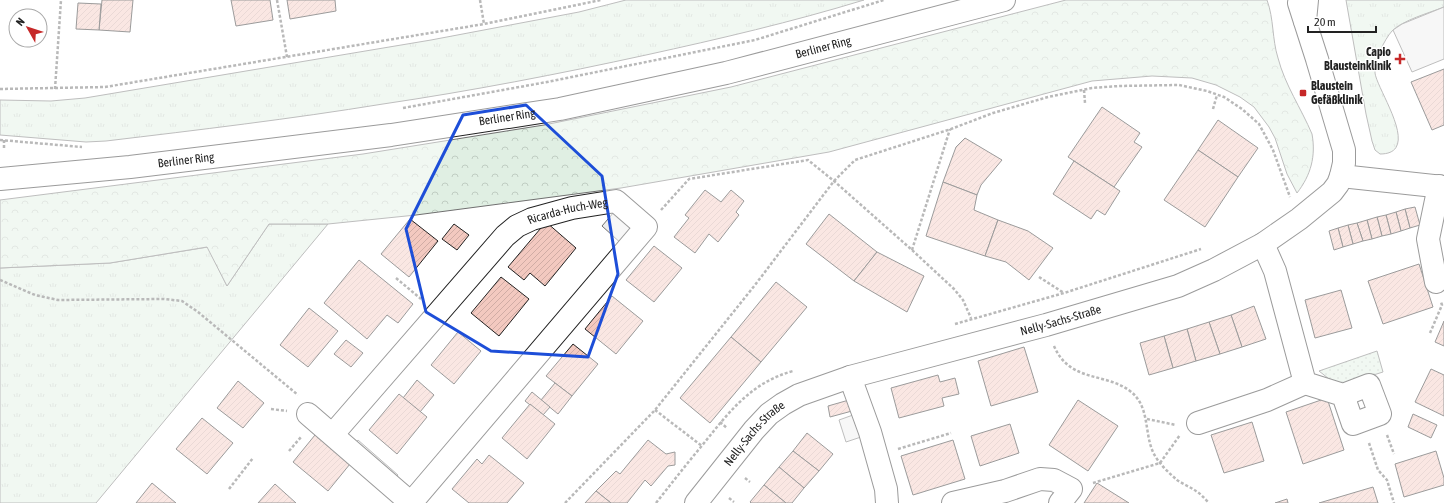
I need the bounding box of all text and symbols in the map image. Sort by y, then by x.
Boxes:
north arrow [8,8,48,48]
scale bar [1308,8,1376,34]
text: N [14,15,27,28]
text: 20 m [1314,15,1336,29]
street label: Berliner Ring [794,33,853,61]
place label: Capio Blausteinklinik [1324,45,1392,73]
marker: Capio Blausteinklinik [1394,53,1406,65]
place label: Blaustein Gefäßklinik [1311,79,1363,107]
marker: Blaustein Gefäßklinik [1298,88,1308,98]
street label: Berliner Ring [478,106,537,128]
street label: Berliner Ring [157,150,216,171]
street label: Ricarda-Huch-Weg [525,195,609,227]
street label: Nelly-Sachs-Straße [1019,302,1103,339]
street label: Nelly-Sachs-Straße [721,398,787,469]

